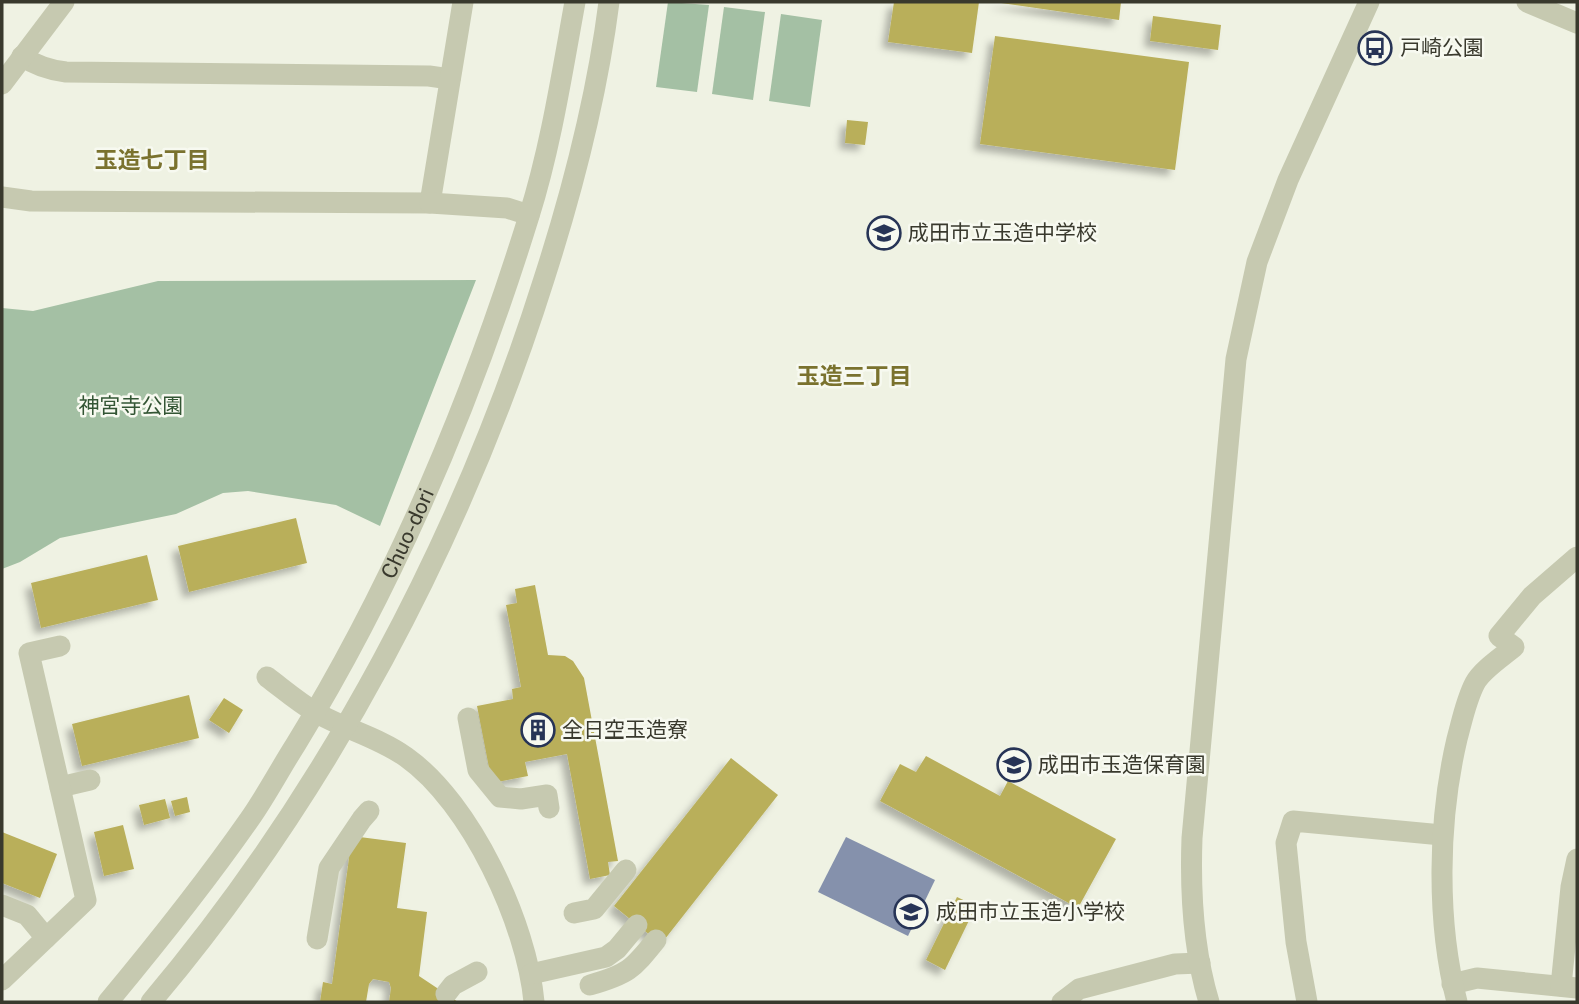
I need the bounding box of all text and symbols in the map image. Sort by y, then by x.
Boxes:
bus stop icon: 戸崎公園 [1356,29,1394,67]
place label: 戸崎公園 [1400,35,1484,60]
district label: 玉造七丁目 [95,146,210,173]
school or university icon: 成田市立玉造中学校 [865,214,903,252]
place label: 成田市立玉造中学校 [908,220,1097,245]
district label: 玉造三丁目 [797,362,912,389]
park label: 神宮寺公園 [79,393,184,418]
street label: Chuo-dori [376,484,439,583]
building icon: 全日空玉造寮 [519,711,557,749]
place label: 全日空玉造寮 [562,717,688,742]
school or university icon: 成田市玉造保育園 [995,746,1033,784]
place label: 成田市玉造保育園 [1038,752,1206,777]
school or university icon: 成田市立玉造小学校 [892,893,930,931]
place label: 成田市立玉造小学校 [936,899,1125,924]

